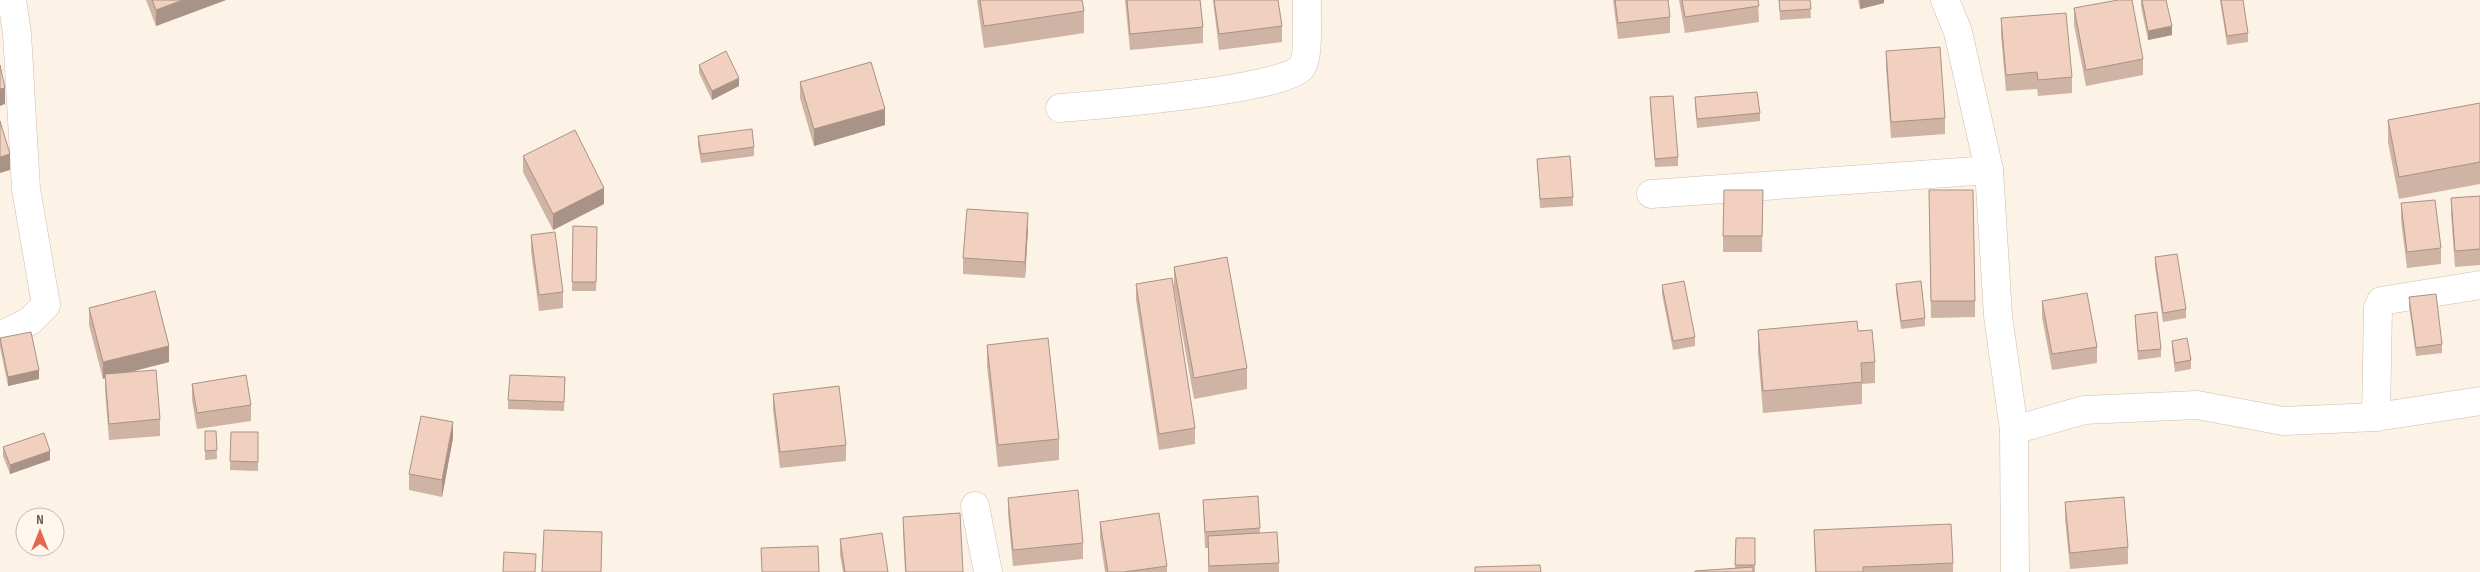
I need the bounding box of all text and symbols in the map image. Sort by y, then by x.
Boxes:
north arrow [15,507,65,557]
text: N [36,511,44,528]

